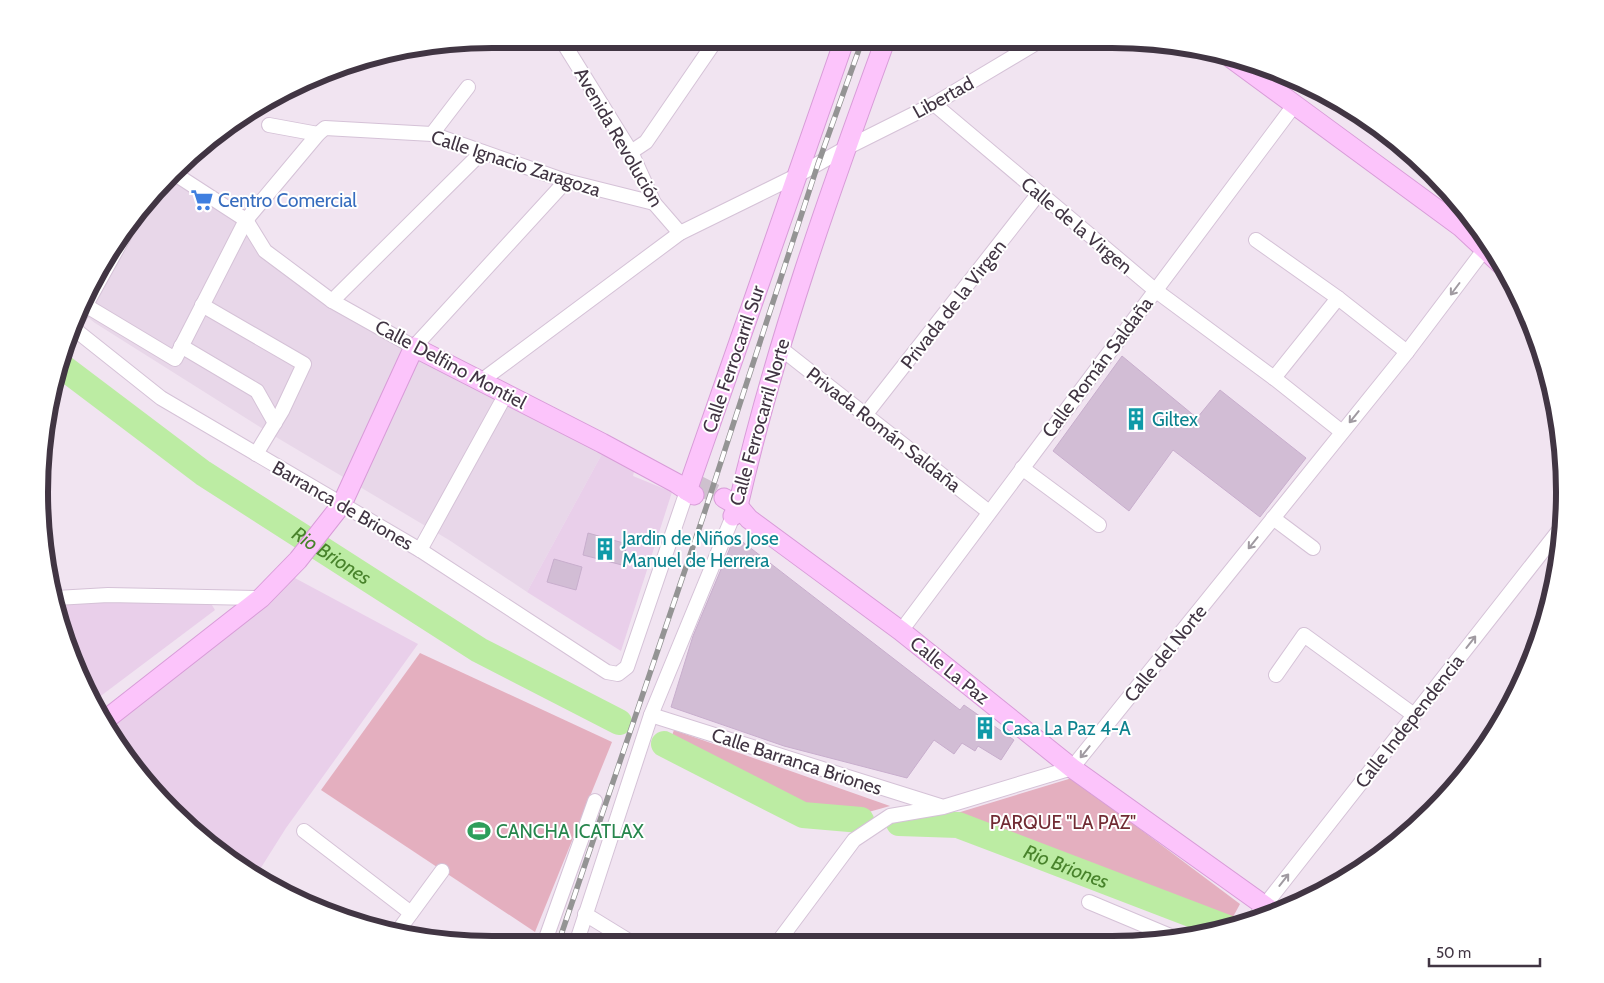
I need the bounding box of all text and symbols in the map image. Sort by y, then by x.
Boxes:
street label: Avenida Revolución [569,63,668,211]
street label: Libertad [909,71,978,123]
street label: Calle Ignacio Zaragoza [428,125,604,202]
street label: Calle de la Virgen [1016,172,1137,279]
supermarket icon: Centro Comercial [189,187,215,213]
place label: Centro Comercial [218,189,357,212]
street label: Privada de la Virgen [896,235,1011,373]
one-way arrow [1449,282,1460,295]
street label: Calle Ferrocarril Sur [697,283,769,436]
street label: Calle Román Saldaña [1037,293,1158,442]
street label: Calle Delfino Montiel [371,315,531,414]
street label: Calle Ferrocarril Norte [725,336,794,508]
street label: Privada Román Saldaña [802,362,965,497]
building icon: Giltex [1123,406,1149,432]
place label: Giltex [1152,408,1198,431]
one-way arrow [1349,410,1360,423]
street label: Barranca de Briones [268,456,417,555]
water label: Rio Briones [288,521,376,590]
place label: Jardin de Niños Jose Manuel de Herrera [621,527,779,572]
building icon: Jardin de Niños Jose Manuel de Herrera [592,536,618,562]
one-way arrow [1247,537,1258,550]
street label: Calle del Norte [1119,600,1212,707]
street label: Calle La Paz [905,631,994,709]
one-way arrow [1466,635,1476,649]
street label: Calle Independencia [1350,650,1469,793]
building icon: Casa La Paz 4-A [972,715,998,741]
place label: Casa La Paz 4-A [1002,717,1131,740]
street label: Calle Barranca Briones [709,723,885,800]
one-way arrow [1080,745,1091,758]
park label: PARQUE "LA PAZ" [990,811,1136,834]
sports icon: CANCHA ICATLAX [466,818,492,844]
place label: CANCHA ICATLAX [496,820,644,843]
water label: Rio Briones [1020,839,1112,894]
one-way arrow [1279,874,1290,887]
scale bar [1429,936,1540,968]
text: 50 m [1436,944,1471,962]

